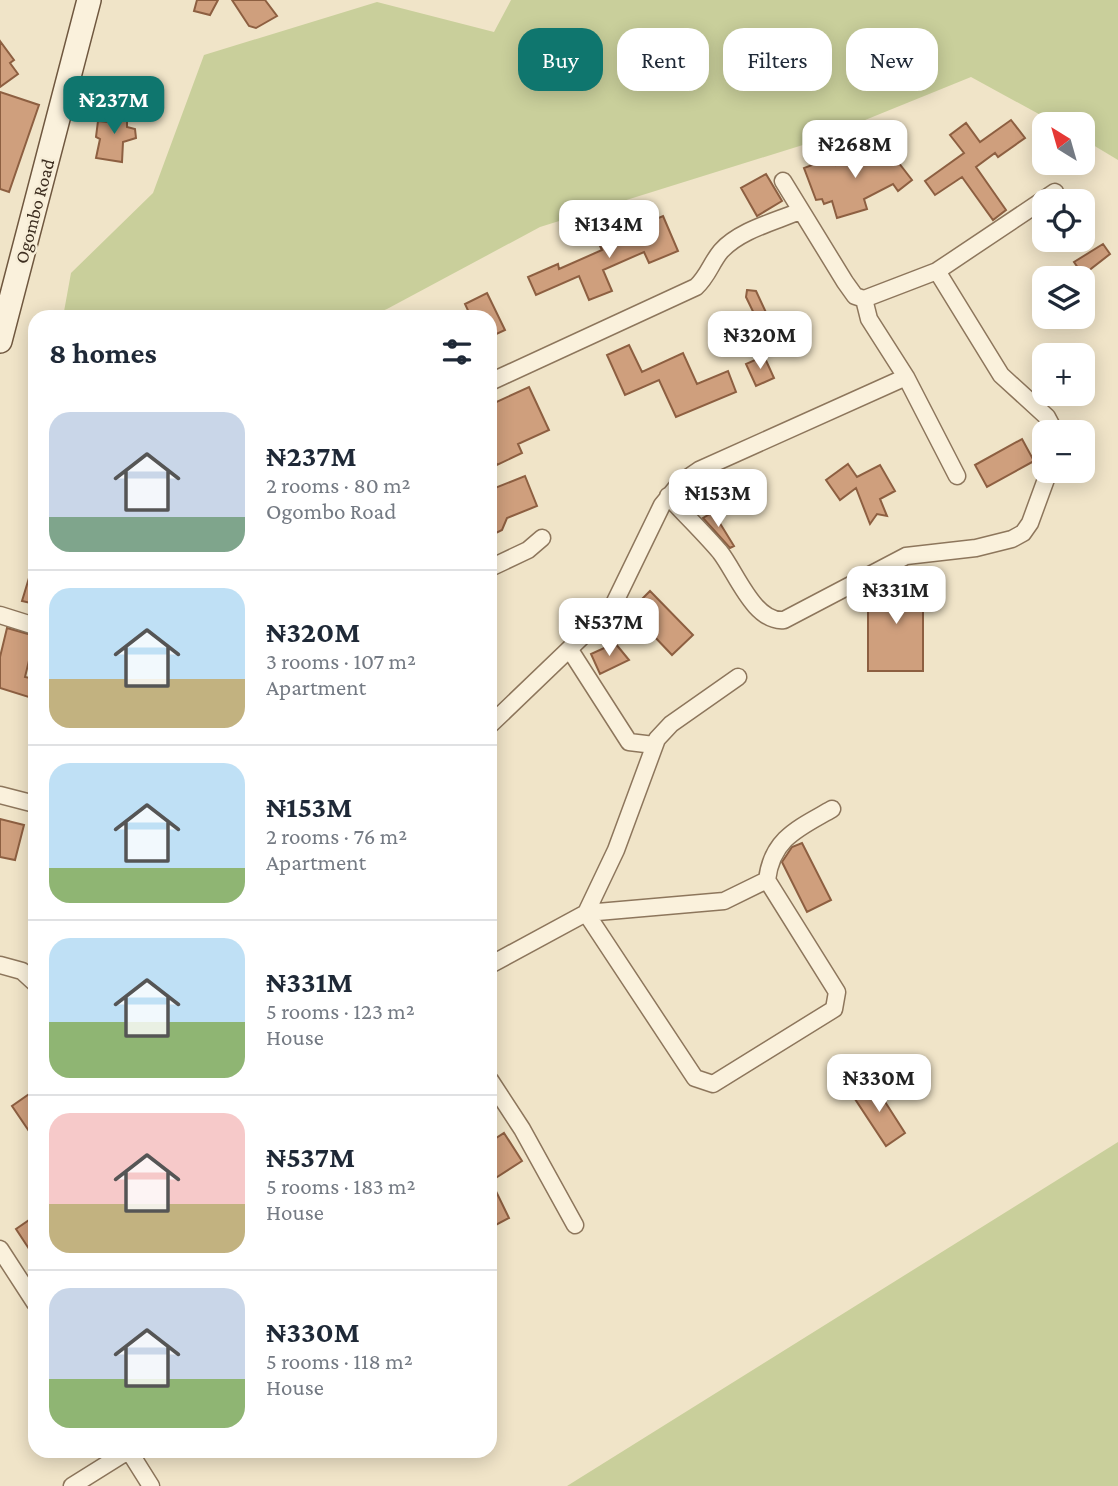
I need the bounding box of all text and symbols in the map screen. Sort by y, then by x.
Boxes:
chip: Buy [518,28,603,91]
chip: Rent [617,28,709,91]
chip: Filters [723,28,832,91]
chip: New [846,28,938,91]
pin: ₦237M [65,76,163,136]
text: ₦237M [79,86,149,112]
north arrow [1032,112,1096,175]
map controls [1032,112,1095,483]
pin: ₦268M [806,120,904,180]
text: ₦268M [818,130,892,156]
street label: Ogombo Road [10,156,59,266]
button: locate [1032,189,1095,252]
pin: ₦134M [560,201,658,260]
text: ₦134M [575,210,643,236]
button: layers [1032,266,1095,329]
pin: ₦320M [711,312,809,371]
text: ₦320M [724,321,796,347]
icon: filters [438,333,476,371]
text: 8 homes [49,336,157,369]
button: + [1032,343,1095,406]
button: − [1032,420,1095,483]
text: ₦237M [266,439,357,472]
icon: home [105,440,189,524]
pin: ₦153M [669,470,767,529]
text: 2 rooms · 80 m² [266,472,411,498]
text: ₦153M [685,479,751,505]
text: Ogombo Road [266,498,396,524]
pin: ₦331M [847,566,945,626]
text: ₦331M [863,576,929,602]
pin: ₦537M [560,598,658,658]
text: ₦537M [575,608,643,634]
text: ₦320M [266,615,360,648]
icon: home [105,616,189,700]
text: 3 rooms · 107 m² [266,648,416,674]
text: Apartment [266,674,366,700]
text: ₦153M [266,790,352,823]
icon: home [105,791,189,875]
text: 2 rooms · 76 m² [266,823,407,849]
text: Apartment [266,849,366,875]
text: ₦331M [266,965,353,998]
icon: home [105,966,189,1050]
text: 5 rooms · 123 m² [266,998,415,1024]
text: House [266,1024,324,1050]
pin: ₦330M [830,1054,928,1114]
text: ₦330M [843,1064,915,1090]
text: ₦537M [266,1140,355,1173]
icon: home [105,1141,189,1225]
text: 5 rooms · 183 m² [266,1173,416,1199]
text: House [266,1199,324,1225]
text: ₦330M [266,1315,360,1348]
icon: home [105,1316,189,1400]
text: 5 rooms · 118 m² [266,1348,413,1374]
text: House [266,1374,324,1400]

